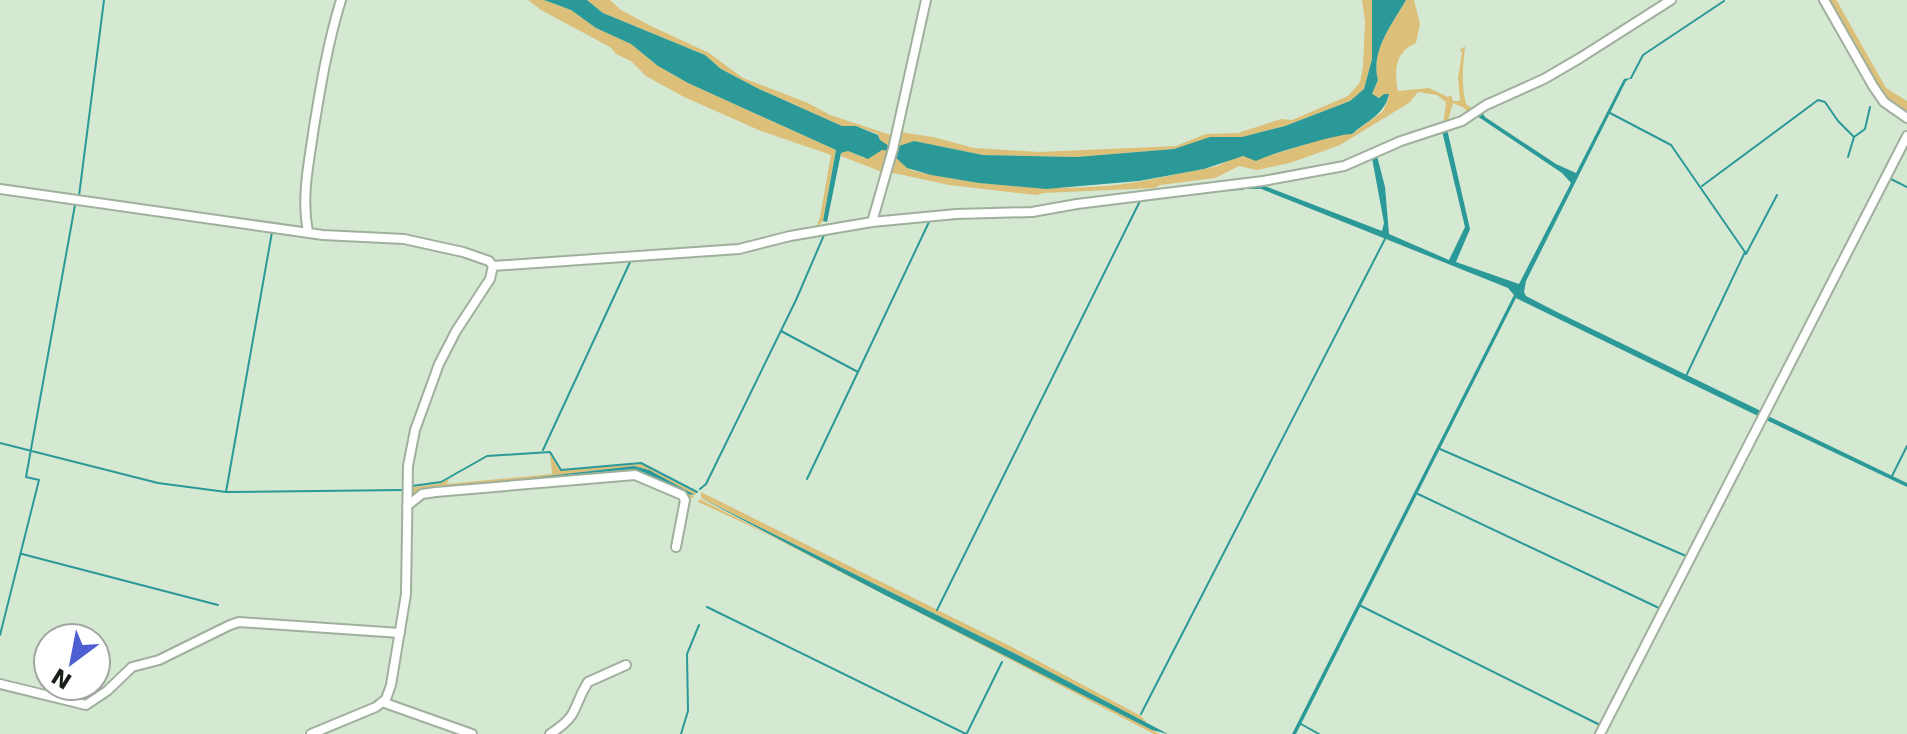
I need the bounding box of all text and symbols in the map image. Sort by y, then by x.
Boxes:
north arrow [32,622,112,702]
text: N [47,663,76,694]

